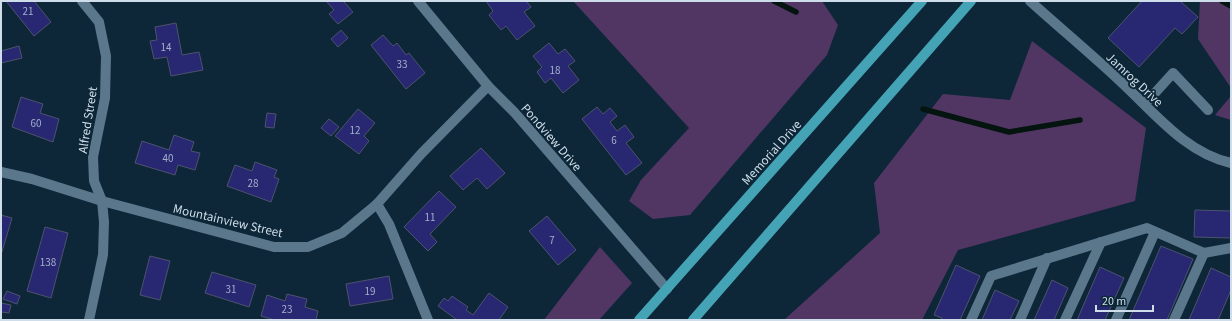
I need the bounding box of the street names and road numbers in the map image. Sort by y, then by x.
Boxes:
street label: Jamrog Drive [1102,48,1167,111]
street label: Alfred Street [74,85,102,155]
street label: Pondview Drive [517,100,586,175]
street label: Memorial Drive [738,116,806,189]
street label: Mountainview Street [171,200,285,242]

